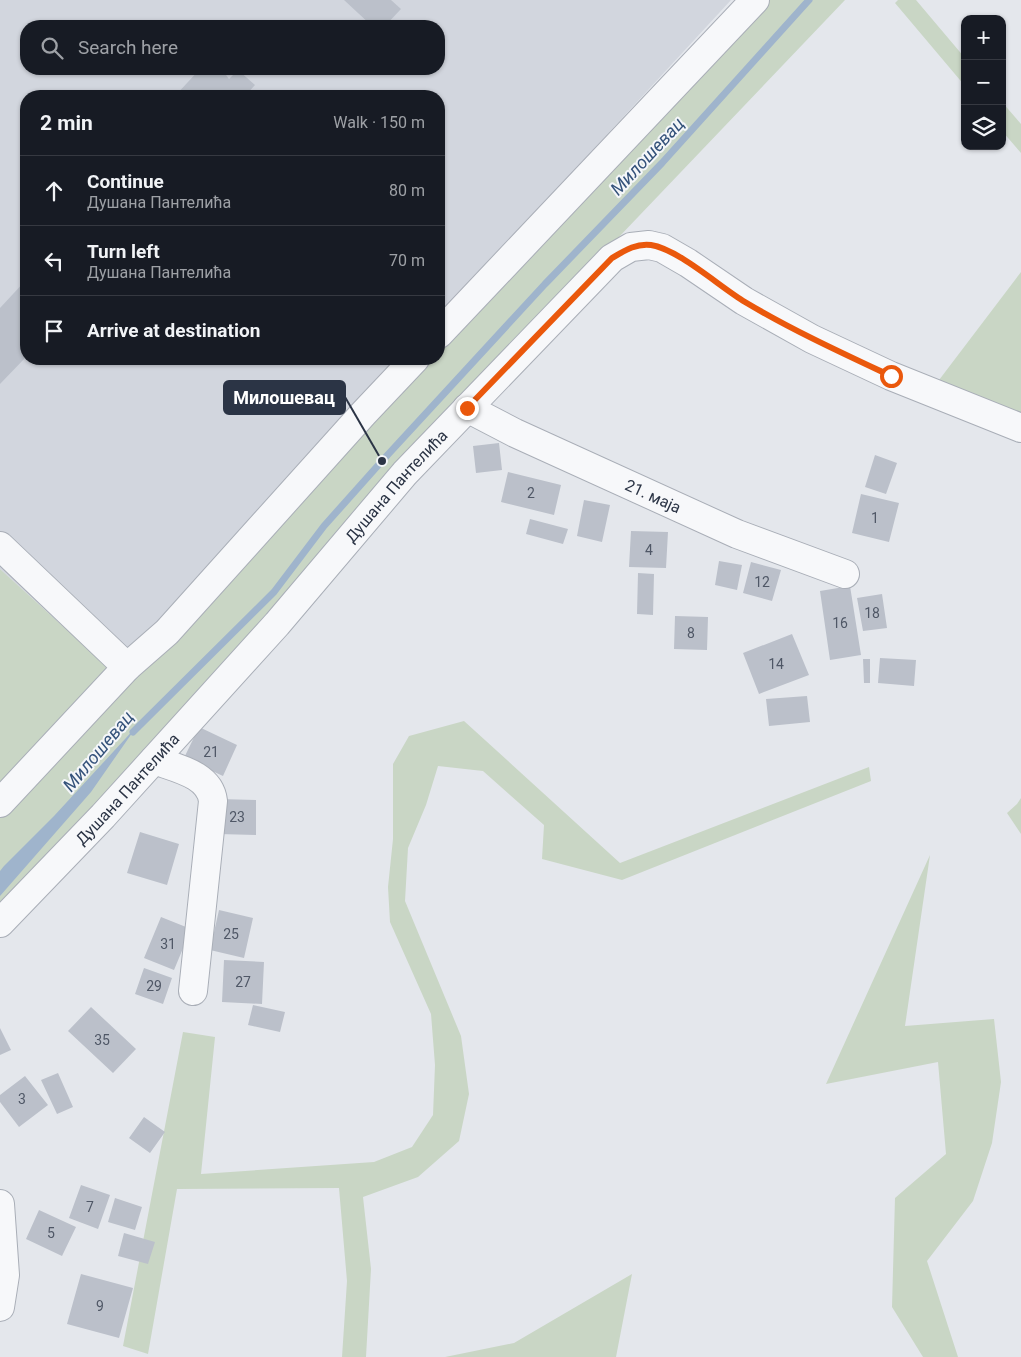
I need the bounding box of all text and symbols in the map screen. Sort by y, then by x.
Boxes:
map controls [961,15,1006,150]
button: + [961,15,1006,60]
search box [20,20,445,75]
icon: search [38,34,66,62]
text: Search here [78,36,178,59]
button: − [961,60,1006,105]
button: layers [961,105,1006,150]
text: 2 min [40,111,93,135]
text: Walk · 150 m [333,113,425,132]
water label: Милошевац [606,113,688,199]
text: Continue [87,170,164,193]
icon: ahead [40,177,68,205]
text: 80 m [389,181,425,200]
text: Душана Пантелића [87,193,231,212]
text: Turn left [87,240,160,263]
icon: left [40,247,68,275]
text: 70 m [389,251,425,270]
text: Душана Пантелића [87,263,231,282]
icon: arrive [40,317,68,345]
text: Arrive at destination [87,319,260,342]
route start [880,365,903,388]
callout: Милошевац [224,381,345,414]
text: Милошевац [233,387,335,408]
route end [456,397,479,420]
street label: Душана Пантелића [341,426,451,546]
street label: 21. маја [622,475,684,517]
house number: 2 [527,485,535,501]
house number: 1 [871,510,879,526]
house number: 4 [645,542,653,558]
house number: 12 [754,574,770,590]
house number: 18 [864,605,880,621]
house number: 16 [832,615,848,631]
house number: 8 [687,625,695,641]
house number: 14 [768,656,784,672]
water label: Милошевац [58,706,138,796]
street label: Душана Пантелића [71,729,183,848]
house number: 21 [203,744,219,760]
house number: 23 [229,809,245,825]
house number: 25 [223,926,239,942]
house number: 31 [160,936,176,952]
house number: 27 [235,974,251,990]
house number: 29 [146,978,162,994]
house number: 35 [94,1032,110,1048]
house number: 3 [18,1091,26,1107]
house number: 7 [86,1199,94,1215]
house number: 5 [47,1225,55,1241]
house number: 9 [96,1298,104,1314]

